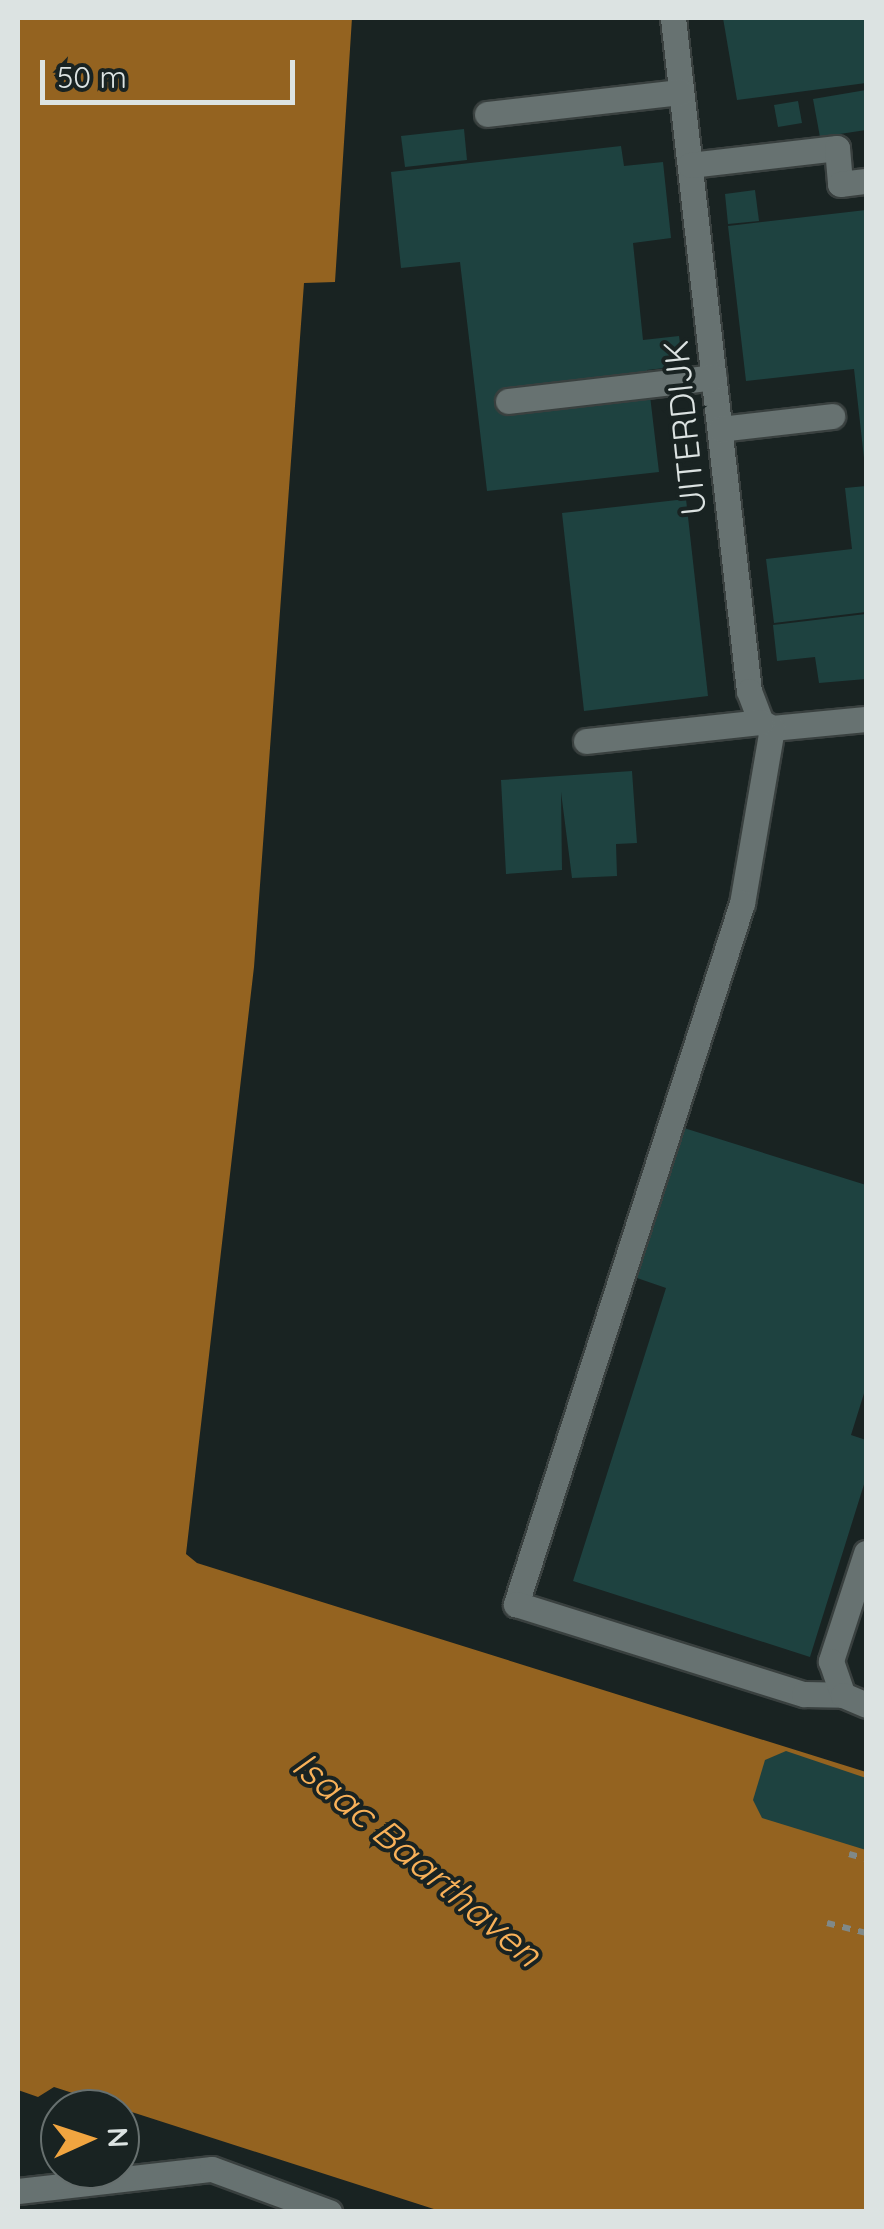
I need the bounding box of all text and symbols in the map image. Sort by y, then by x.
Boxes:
scale bar [45,40,300,102]
text: 50 m [57,58,127,96]
street label: UITERDIJK [654,338,714,518]
water label: Isaac Baarthaven [283,1742,551,1976]
north arrow [40,2089,140,2189]
text: N [100,2126,136,2149]

